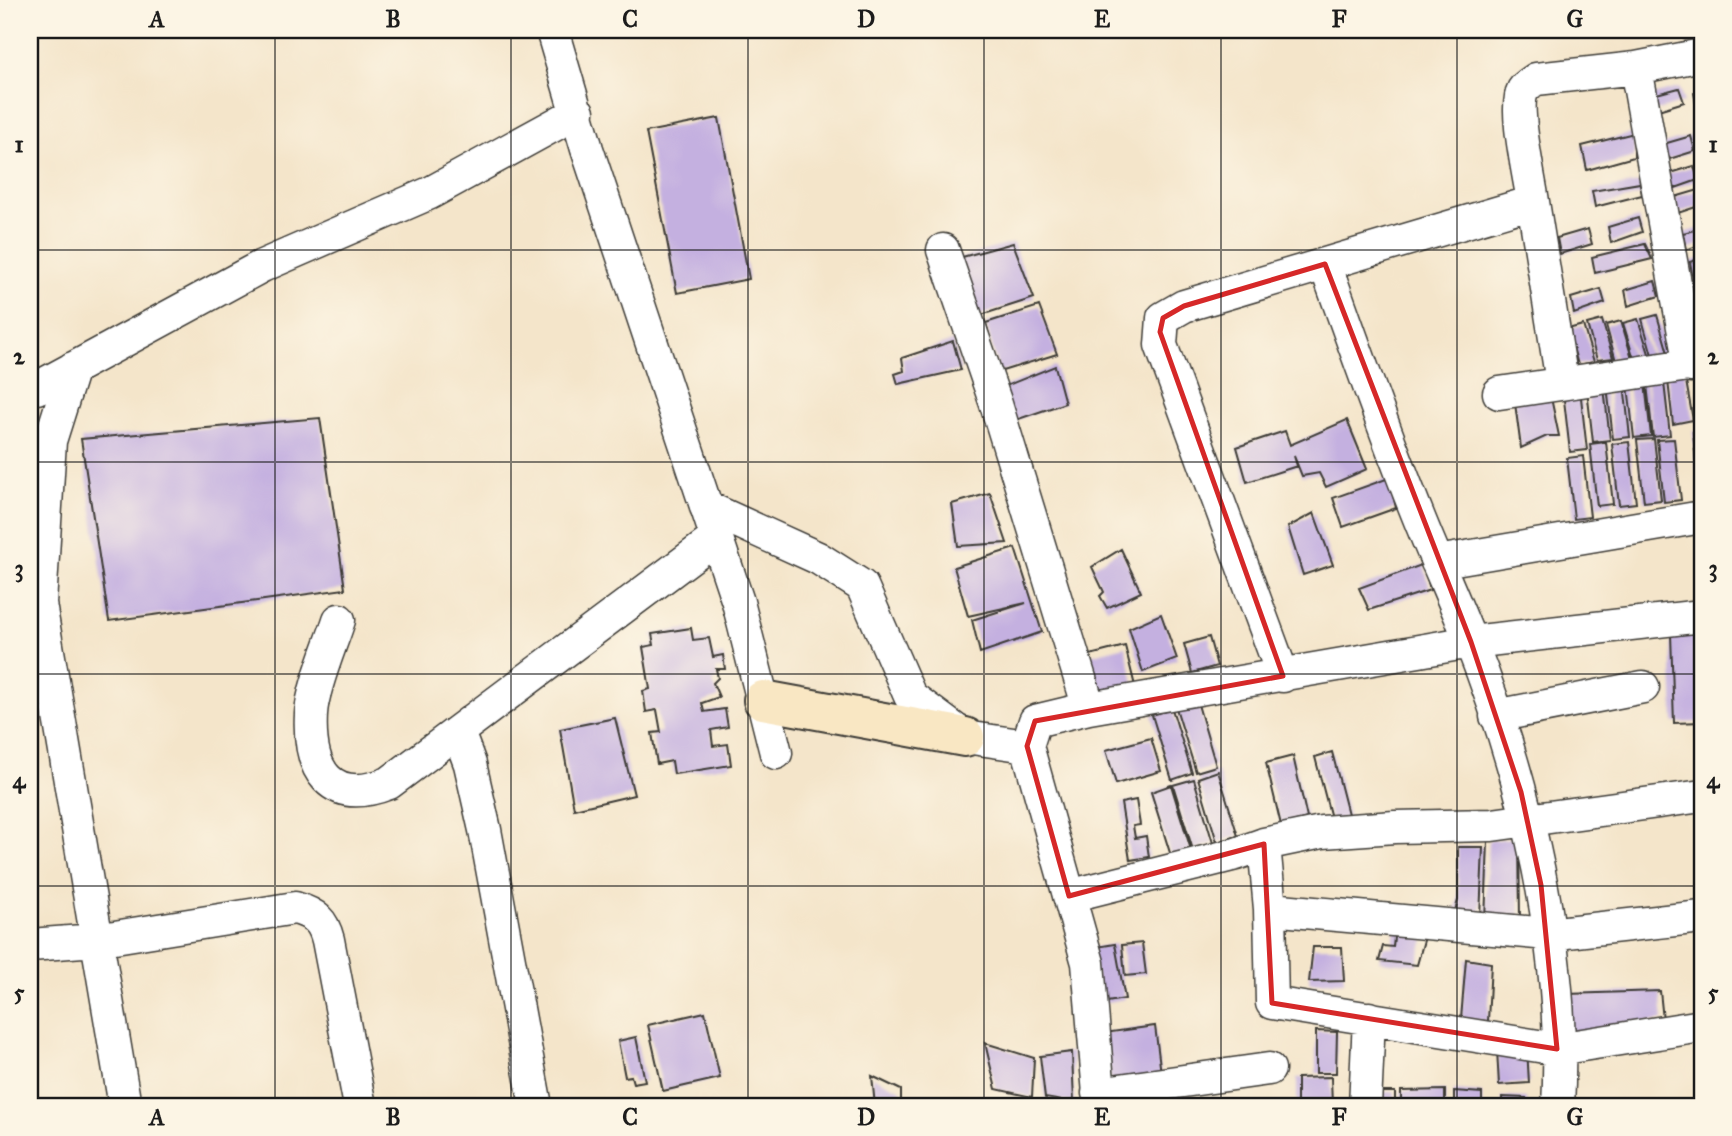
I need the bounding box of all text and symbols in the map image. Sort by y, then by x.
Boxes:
text: A [147,5,165,33]
text: B [385,5,401,33]
text: C [622,5,638,33]
text: D [857,5,875,33]
text: E [1094,5,1111,33]
text: F [1331,5,1347,33]
text: G [1567,5,1584,33]
text: 1 [14,130,24,158]
text: 1 [1708,130,1718,158]
text: 2 [13,342,25,370]
text: 2 [1707,342,1719,370]
text: 3 [14,554,24,583]
text: 3 [1708,554,1718,583]
text: 4 [13,766,27,794]
text: 4 [1707,766,1721,794]
text: 5 [14,978,25,1006]
text: 5 [1708,978,1719,1006]
text: A [147,1103,165,1131]
text: B [385,1103,401,1131]
text: C [622,1103,638,1131]
text: D [857,1103,875,1131]
text: E [1094,1103,1111,1131]
text: F [1331,1103,1347,1131]
text: G [1567,1103,1584,1131]

